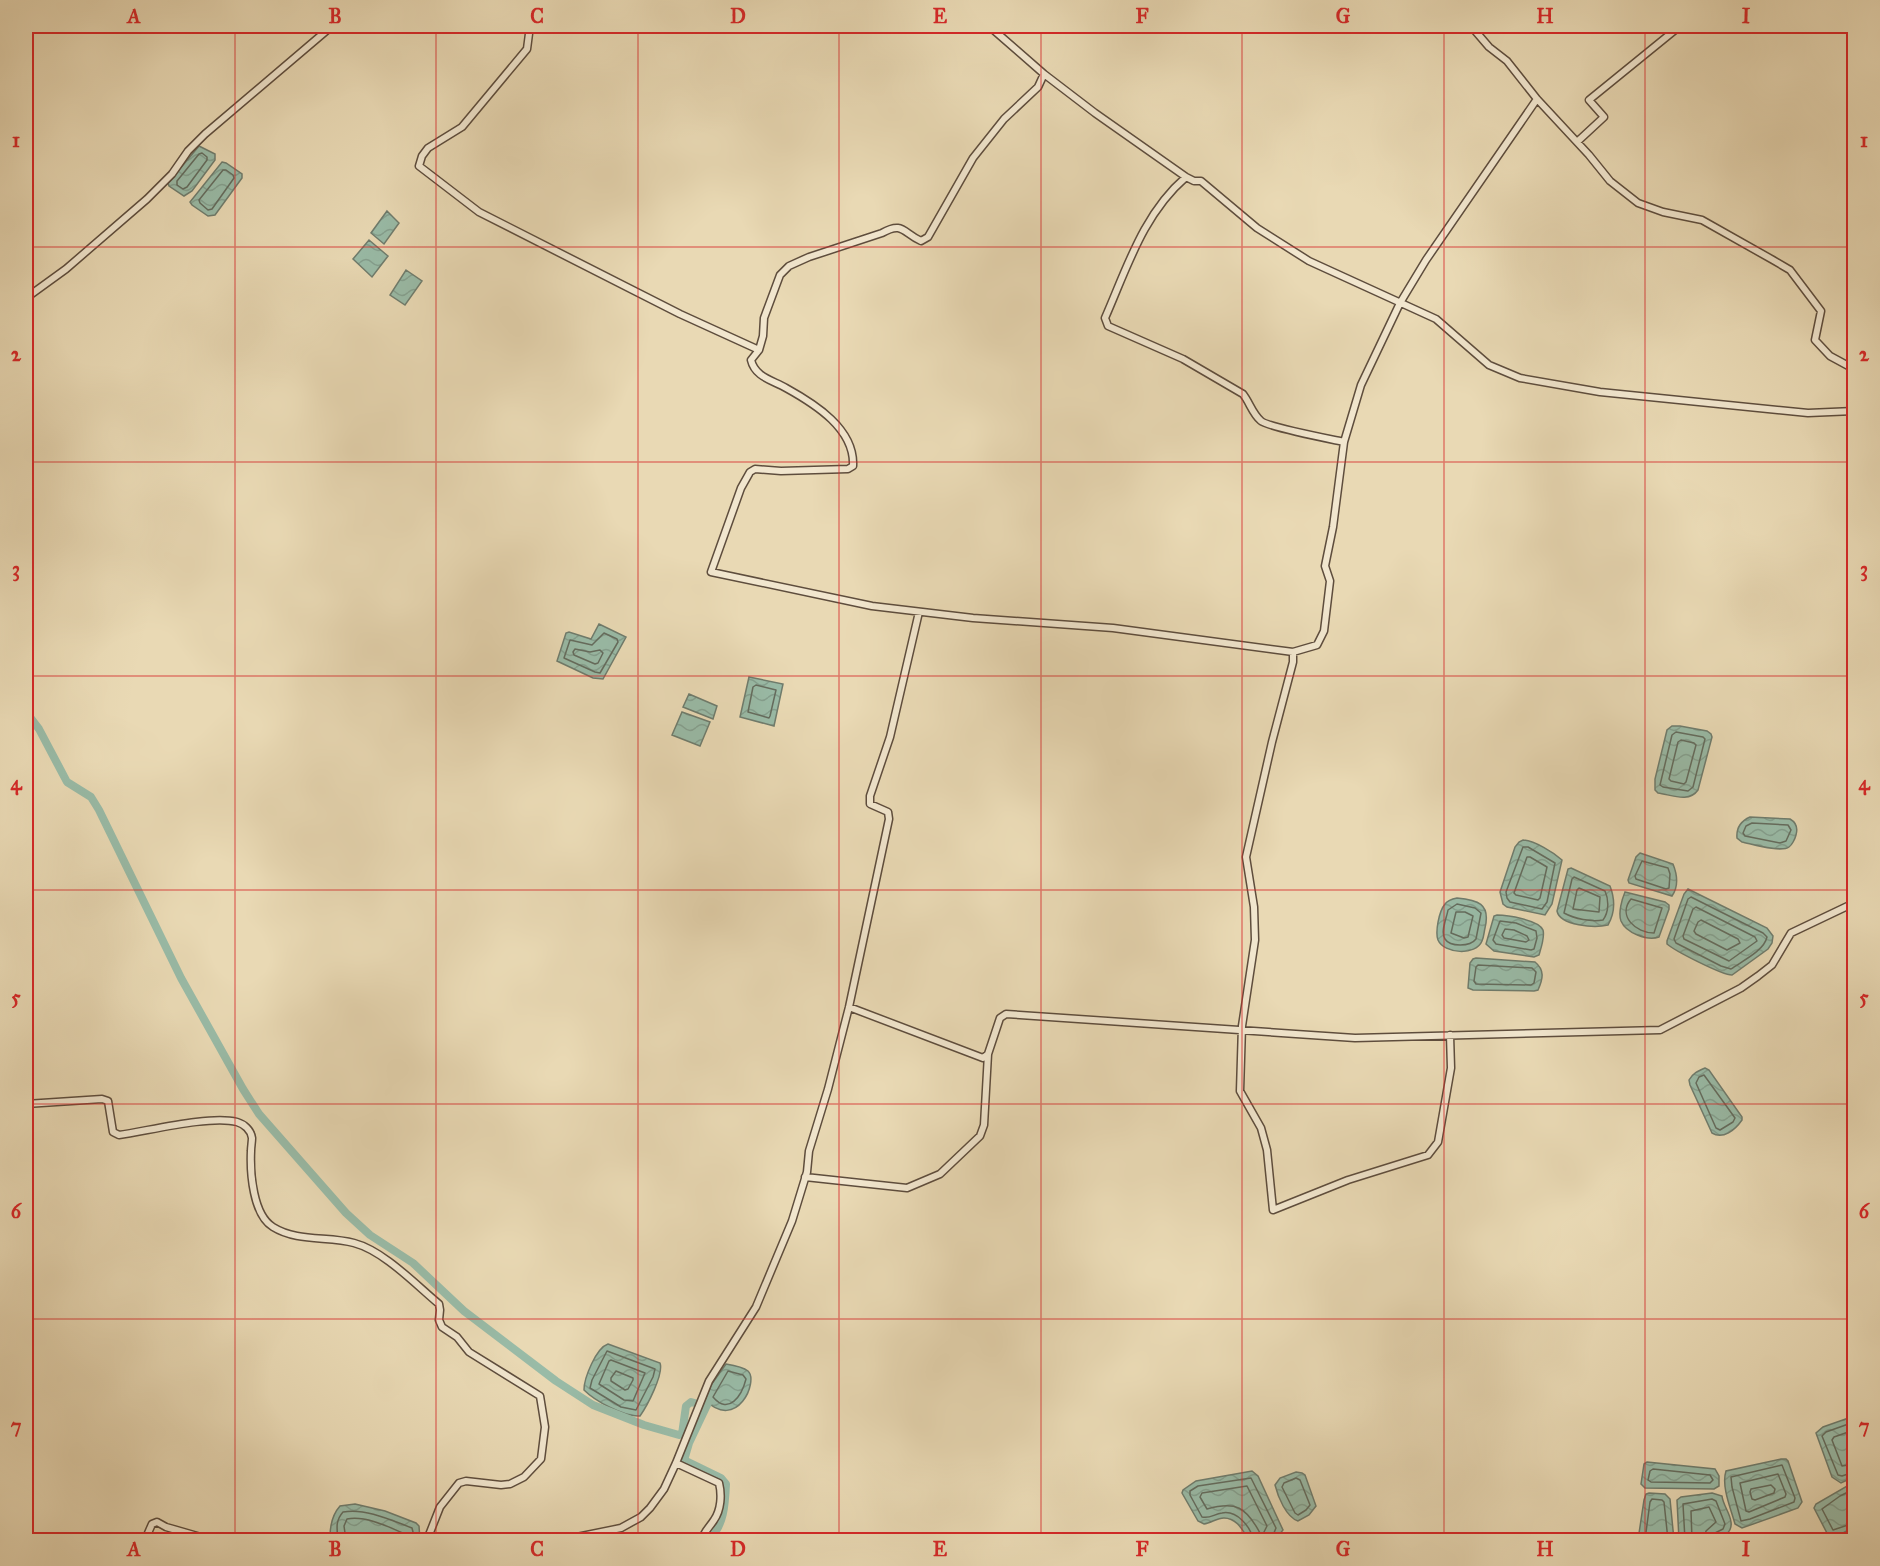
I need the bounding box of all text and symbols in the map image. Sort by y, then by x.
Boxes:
text: A [125,4,141,28]
text: B [328,4,342,28]
text: C [530,4,544,28]
text: D [730,4,746,28]
text: E [933,4,948,28]
text: F [1135,4,1149,28]
text: G [1336,4,1351,28]
text: H [1536,4,1554,28]
text: I [1742,4,1751,28]
text: 1 [12,128,20,152]
text: 1 [1860,128,1868,152]
text: 2 [11,342,22,366]
text: 2 [1859,342,1870,366]
text: 3 [12,557,20,582]
text: 3 [1860,557,1868,582]
text: 4 [10,771,22,796]
text: 4 [1858,771,1870,796]
text: 5 [11,985,21,1009]
text: 5 [1859,985,1869,1009]
text: 6 [11,1199,23,1223]
text: 6 [1859,1199,1871,1223]
text: 7 [11,1414,22,1438]
text: 7 [1859,1414,1870,1438]
text: A [125,1537,141,1561]
text: B [328,1537,342,1561]
text: C [530,1537,544,1561]
text: D [730,1537,746,1561]
text: E [933,1537,948,1561]
text: F [1135,1537,1149,1561]
text: G [1336,1537,1351,1561]
text: H [1536,1537,1554,1561]
text: I [1742,1537,1751,1561]

